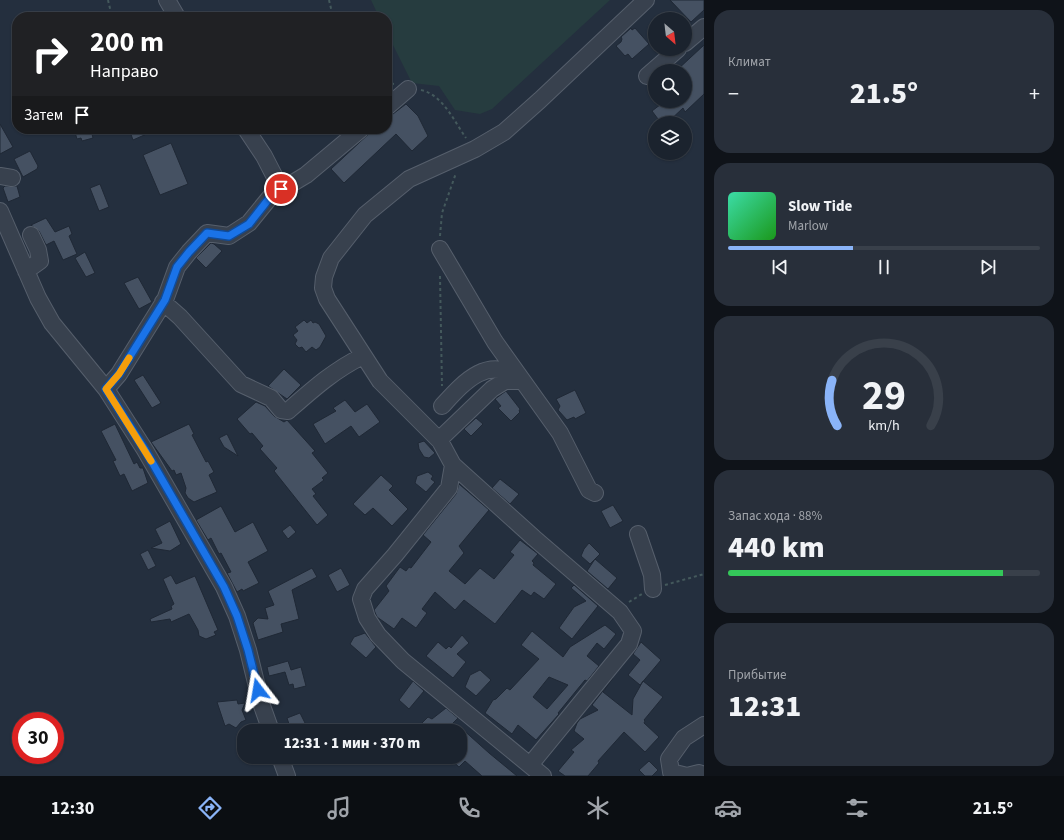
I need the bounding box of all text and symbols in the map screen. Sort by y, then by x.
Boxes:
north arrow [648,12,692,56]
map controls [648,12,692,160]
text: 200 m [90,22,164,62]
icon: right [24,28,76,80]
text: Климат [728,53,771,71]
text: Направо [90,59,158,84]
button: search [648,64,692,108]
text: 21.5° [850,72,918,115]
text: − [728,78,739,110]
text: + [1029,78,1040,110]
icon: arrive [71,104,93,126]
text: Затем [24,105,63,126]
button: layers [648,116,692,160]
pin [264,172,298,206]
icon: arrive [270,178,292,200]
text: Slow Tide [788,196,852,217]
text: Marlow [788,217,828,235]
icon: previous [769,256,791,278]
icon: pause [873,256,895,278]
icon: next [977,256,999,278]
text: 29 [862,366,906,426]
text: km/h [868,415,900,436]
text: Запас хода · 88% [728,507,822,525]
text: 440 km [728,526,825,569]
text: Прибытие [728,666,787,684]
position arrow [237,669,279,711]
text: 12:31 [728,685,801,728]
speed limit sign: 30 [12,712,64,764]
text: 12:31 · 1 мин · 370 m [284,733,420,754]
icon: directions [196,794,224,822]
icon: music [325,794,353,822]
icon: phone [455,794,483,822]
icon: climate [584,794,612,822]
icon: car [714,794,742,822]
icon: filters [843,794,871,822]
text: 12:30 [51,796,94,821]
text: 21.5° [973,796,1013,821]

